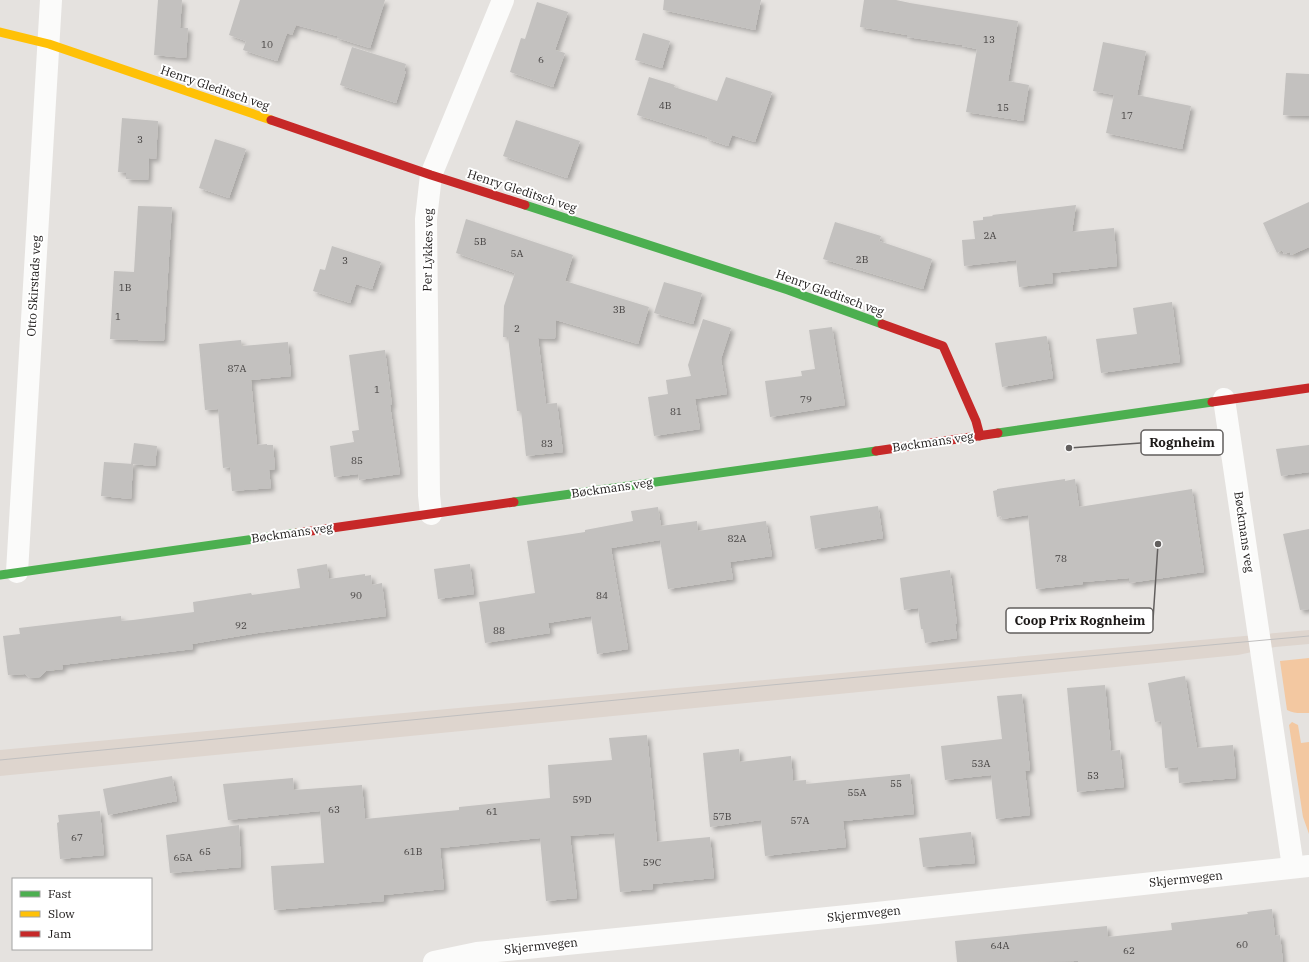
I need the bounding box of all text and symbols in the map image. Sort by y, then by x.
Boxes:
house number: 13 [983,33,995,46]
house number: 10 [261,38,273,51]
house number: 6 [538,53,544,66]
street label: Henry Gleditsch veg [159,62,272,113]
house number: 4B [659,99,672,112]
house number: 15 [997,101,1009,114]
house number: 17 [1121,109,1133,122]
house number: 3 [137,133,143,146]
street label: Henry Gleditsch veg [466,166,579,215]
street label: Per Lykkes veg [419,208,436,292]
house number: 2A [984,229,997,242]
street label: Otto Skirstads veg [23,234,44,337]
house number: 5B [474,235,487,248]
house number: 5A [511,247,524,260]
house number: 2B [856,253,869,266]
house number: 3 [342,254,348,267]
street label: Henry Gleditsch veg [774,266,887,319]
house number: 1B [119,281,132,294]
house number: 3B [613,303,626,316]
house number: 1 [115,310,121,323]
house number: 2 [514,322,520,335]
house number: 87A [228,362,247,375]
house number: 1 [374,383,380,396]
house number: 79 [800,393,812,406]
house number: 81 [670,405,682,418]
street label: Bøckmans veg [891,428,975,455]
callout: Rognheim [1141,430,1223,455]
text: Rognheim [1149,434,1215,451]
house number: 83 [541,437,553,450]
house number: 85 [351,454,363,467]
street label: Bøckmans veg [570,474,654,501]
street label: Bøckmans veg [1231,490,1258,574]
street label: Bøckmans veg [250,519,334,546]
house number: 82A [728,532,747,545]
house number: 78 [1055,552,1067,565]
house number: 90 [350,589,362,602]
house number: 84 [596,589,608,602]
callout: Coop Prix Rognheim [1006,608,1153,633]
text: Coop Prix Rognheim [1015,612,1146,629]
house number: 92 [235,619,247,632]
house number: 88 [493,624,505,637]
house number: 53A [972,757,991,770]
house number: 53 [1087,769,1099,782]
house number: 55 [890,777,902,790]
house number: 55A [848,786,867,799]
house number: 59D [572,793,592,806]
house number: 63 [328,803,340,816]
house number: 61 [486,805,498,818]
house number: 57B [713,810,732,823]
house number: 57A [791,814,810,827]
house number: 67 [71,831,83,844]
house number: 65 [199,845,211,858]
house number: 61B [404,845,423,858]
house number: 65A [174,851,193,864]
house number: 59C [643,856,661,869]
street label: Skjermvegen [1148,867,1224,890]
legend [12,878,152,950]
text: Fast [48,886,72,901]
street label: Skjermvegen [826,902,902,925]
text: Slow [48,906,75,921]
text: Jam [48,926,72,941]
street label: Skjermvegen [503,934,579,957]
house number: 60 [1236,938,1248,951]
house number: 64A [991,939,1010,952]
house number: 62 [1123,944,1135,957]

